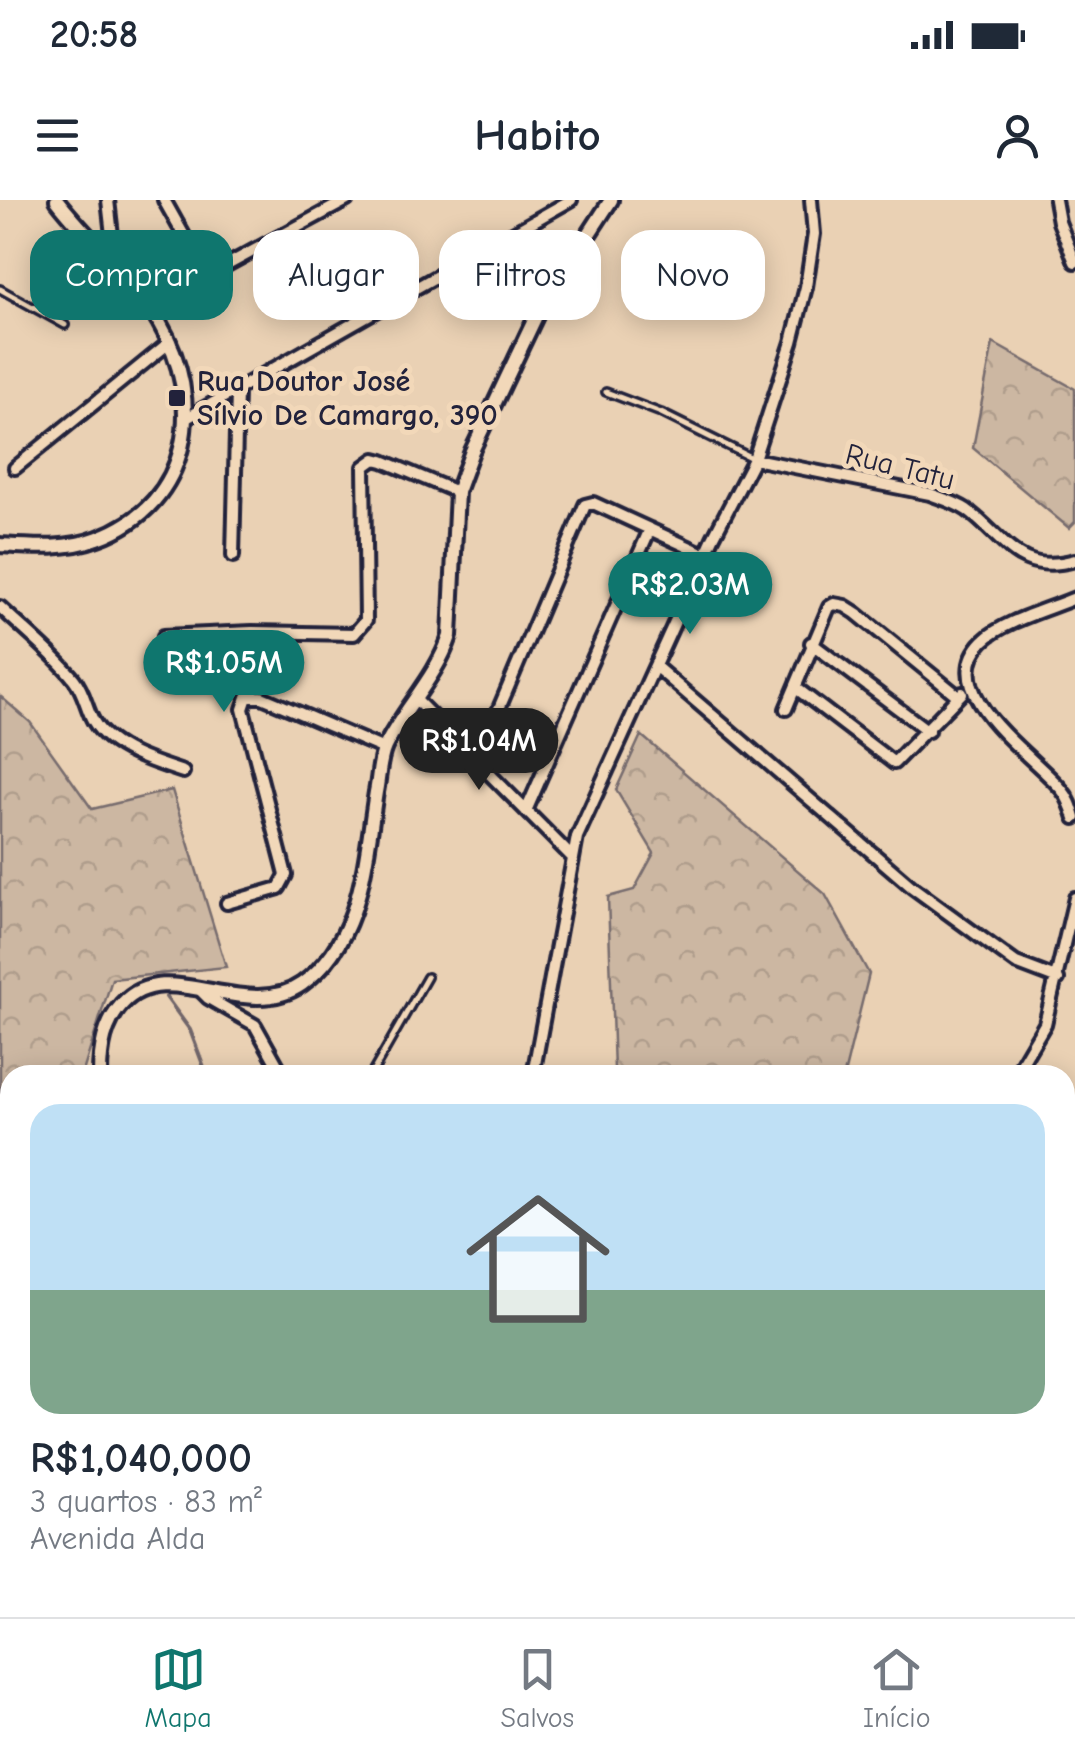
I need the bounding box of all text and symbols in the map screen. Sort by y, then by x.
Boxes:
text: 20:58 [50,13,138,57]
icon: menu [30,108,85,163]
icon: person [990,108,1045,163]
text: Habito [474,109,601,161]
chip: Comprar [30,230,233,320]
chip: Alugar [253,230,419,320]
chip: Filtros [439,230,601,320]
chip: Novo [621,230,765,320]
place label: Rua Doutor José Sílvio De Camargo, 390 [197,364,498,433]
marker: Rua Doutor José Sílvio De Camargo, 390 [166,387,188,409]
street label: Rua Tatu [842,437,958,497]
pin: R$2.03M [598,552,782,637]
text: R$2.03M [630,566,750,603]
pin: R$1.05M [132,630,316,715]
text: R$1.05M [165,644,283,681]
pin: R$1.04M [387,708,571,793]
text: R$1.04M [421,722,537,759]
icon: home [448,1169,628,1349]
text: R$1,040,000 [30,1434,252,1483]
text: 3 quartos · 83 m² [30,1483,262,1520]
text: Avenida Alda [30,1520,206,1557]
tab: Mapa [144,1642,212,1734]
tab: Salvos [501,1642,574,1734]
tab: Início [863,1642,931,1734]

